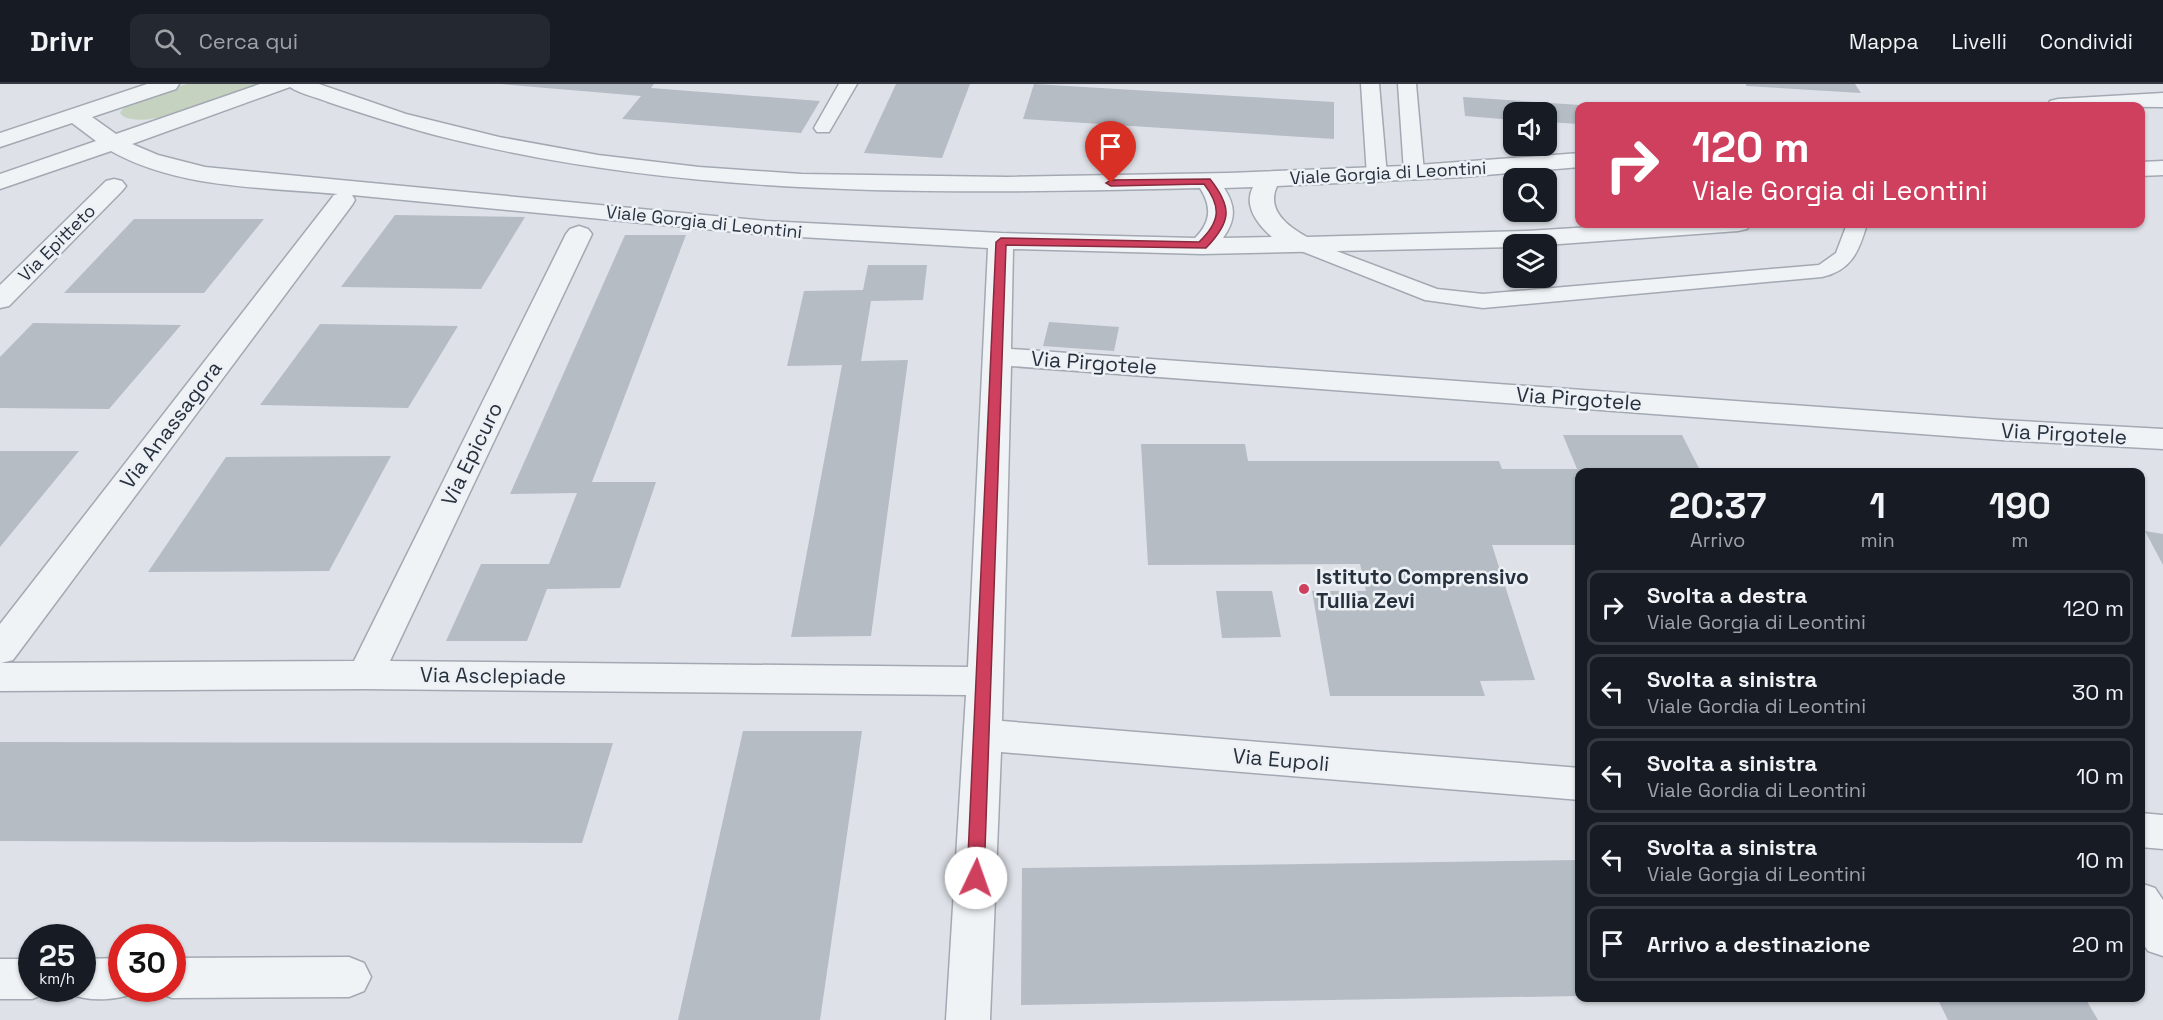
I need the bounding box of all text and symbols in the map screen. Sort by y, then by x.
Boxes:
search box [130,14,550,68]
text: Drivr [30,23,94,59]
icon: search [151,25,184,58]
text: Cerca qui [199,27,298,55]
text: Mappa [1849,28,1918,55]
text: Livelli [1951,28,2007,55]
text: Condividi [2040,28,2133,55]
map controls [1503,102,1557,288]
button: sound [1503,102,1557,156]
pin [1085,121,1136,183]
text: 120 m [1692,121,1810,174]
icon: right [1593,126,1671,204]
icon: arrive [1094,130,1127,163]
street label: Viale Gorgia di Leontini [1289,156,1487,189]
button: search [1503,168,1557,222]
text: Viale Gorgia di Leontini [1692,173,1988,208]
street label: Via Epitteto [13,199,100,286]
street label: Viale Gorgia di Leontini [605,200,803,243]
button: layers [1503,234,1557,288]
street label: Via Pirgotele [1030,345,1158,380]
street label: Via Anassagora [114,355,228,494]
street label: Via Pirgotele [1515,381,1643,416]
street label: Via Epicuro [435,398,508,510]
street label: Via Pirgotele [2000,417,2128,450]
text: 20:37 [1669,483,1766,529]
text: 1 [1870,483,1886,529]
text: 190 [1989,483,2051,529]
text: Arrivo [1690,527,1745,553]
text: min [1861,527,1895,553]
text: m [2011,527,2029,553]
place label: Istituto Comprensivo Tullia Zevi [1316,563,1529,614]
text: Svolta a destra [1647,581,1807,609]
marker: Istituto Comprensivo Tullia Zevi [1297,582,1311,596]
icon: right [1596,591,1629,624]
text: 120 m [2063,594,2124,622]
text: Viale Gorgia di Leontini [1647,609,1866,635]
street label: Via Asclepiade [420,661,566,690]
text: Svolta a sinistra [1647,665,1817,693]
icon: left [1596,675,1629,708]
text: 30 m [2072,678,2124,706]
text: Viale Gordia di Leontini [1647,693,1866,719]
street label: Via Eupoli [1232,742,1331,777]
text: Svolta a sinistra [1647,749,1817,777]
icon: left [1596,759,1629,792]
text: 10 m [2076,762,2124,790]
text: Viale Gordia di Leontini [1647,777,1866,803]
text: Svolta a sinistra [1647,833,1817,861]
icon: left [1596,843,1629,876]
position arrow [944,846,1008,910]
text: 10 m [2076,846,2124,874]
text: Viale Gorgia di Leontini [1647,861,1866,887]
speed limit sign: 30 [108,924,186,1002]
icon: arrive [1596,927,1629,960]
text: Arrivo a destinazione [1647,930,1870,958]
text: 20 m [2072,930,2124,958]
text: 25 [39,936,75,975]
text: km/h [39,969,75,988]

